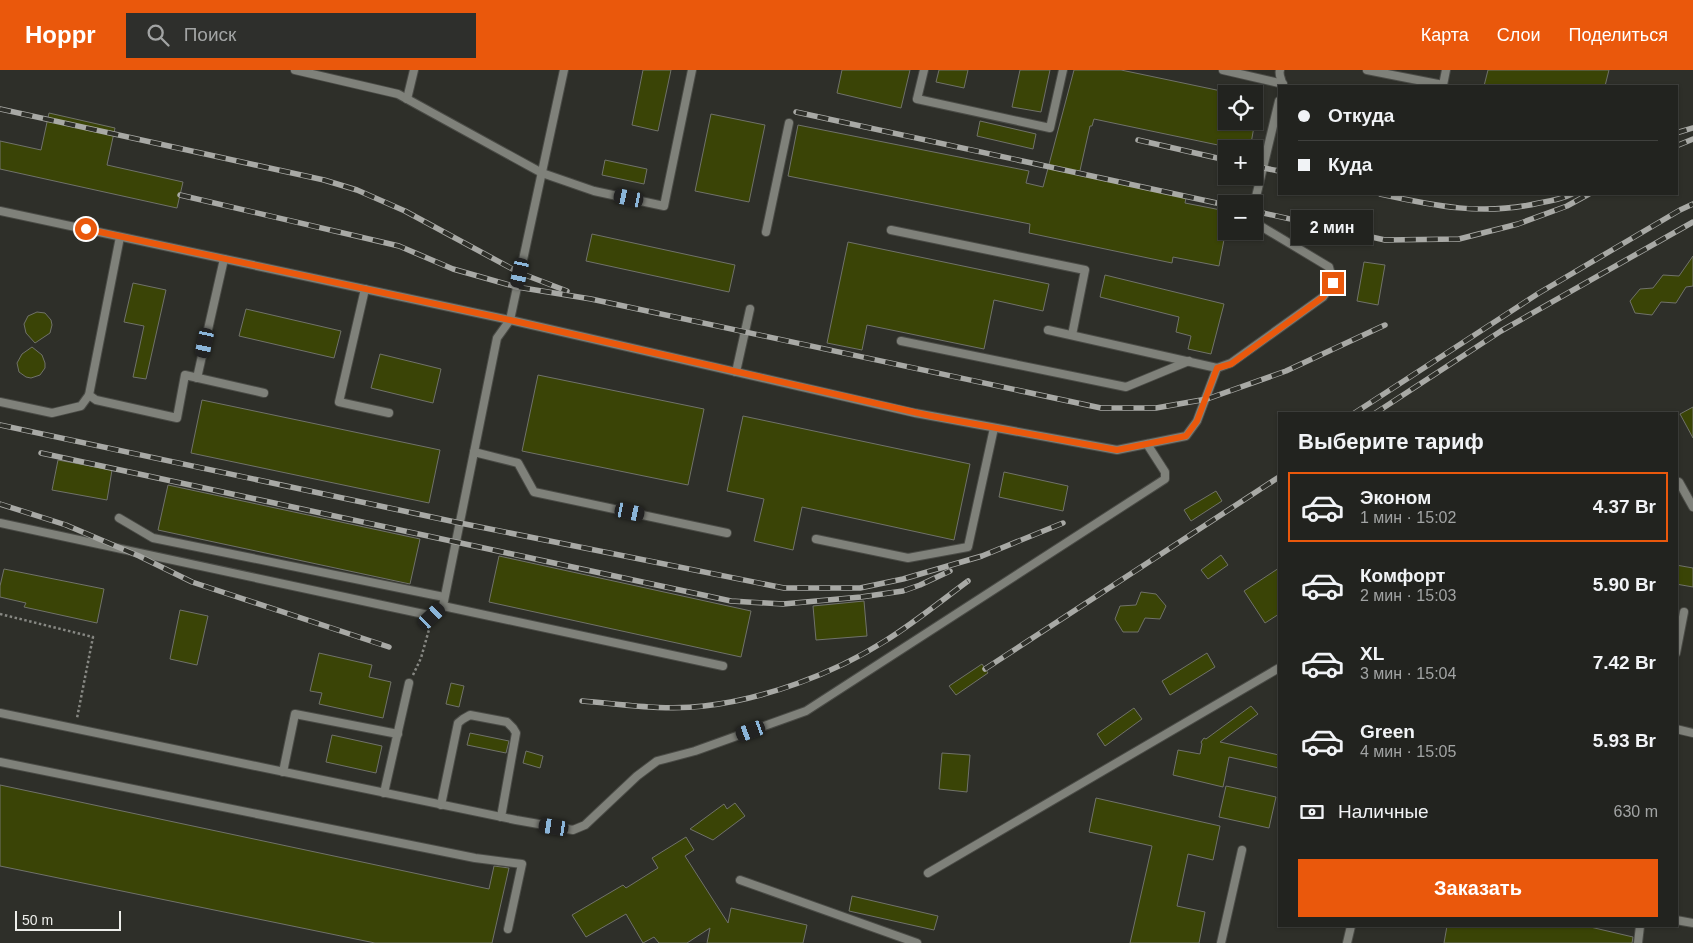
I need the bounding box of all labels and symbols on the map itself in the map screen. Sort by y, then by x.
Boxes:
car [612,188,645,208]
callout: 2 мин [1292,210,1374,246]
route start [75,218,97,240]
car [509,257,530,289]
route end [1322,272,1344,294]
car [194,327,215,359]
car [613,502,646,522]
car [415,600,448,632]
car [734,719,767,743]
car [538,817,569,837]
scale bar [15,908,121,931]

